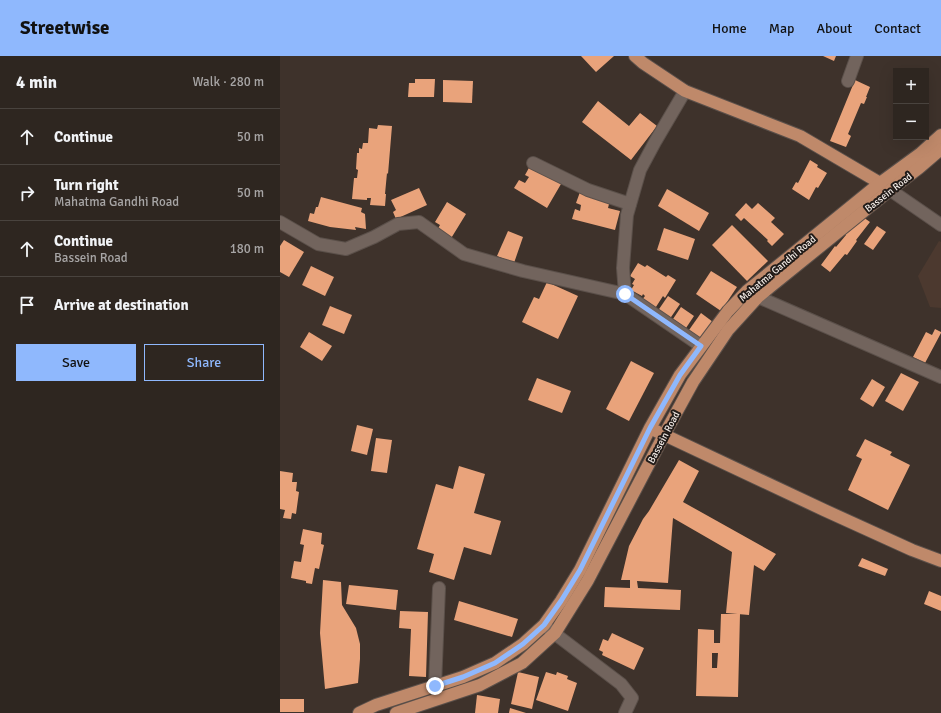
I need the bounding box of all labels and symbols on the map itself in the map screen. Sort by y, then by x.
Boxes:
street label: Bassein Road [863,171,915,215]
street label: Mahatma Gandhi Road [737,233,818,304]
route start [616,285,634,303]
street label: Bassein Road [645,410,682,465]
route end [426,677,444,695]

